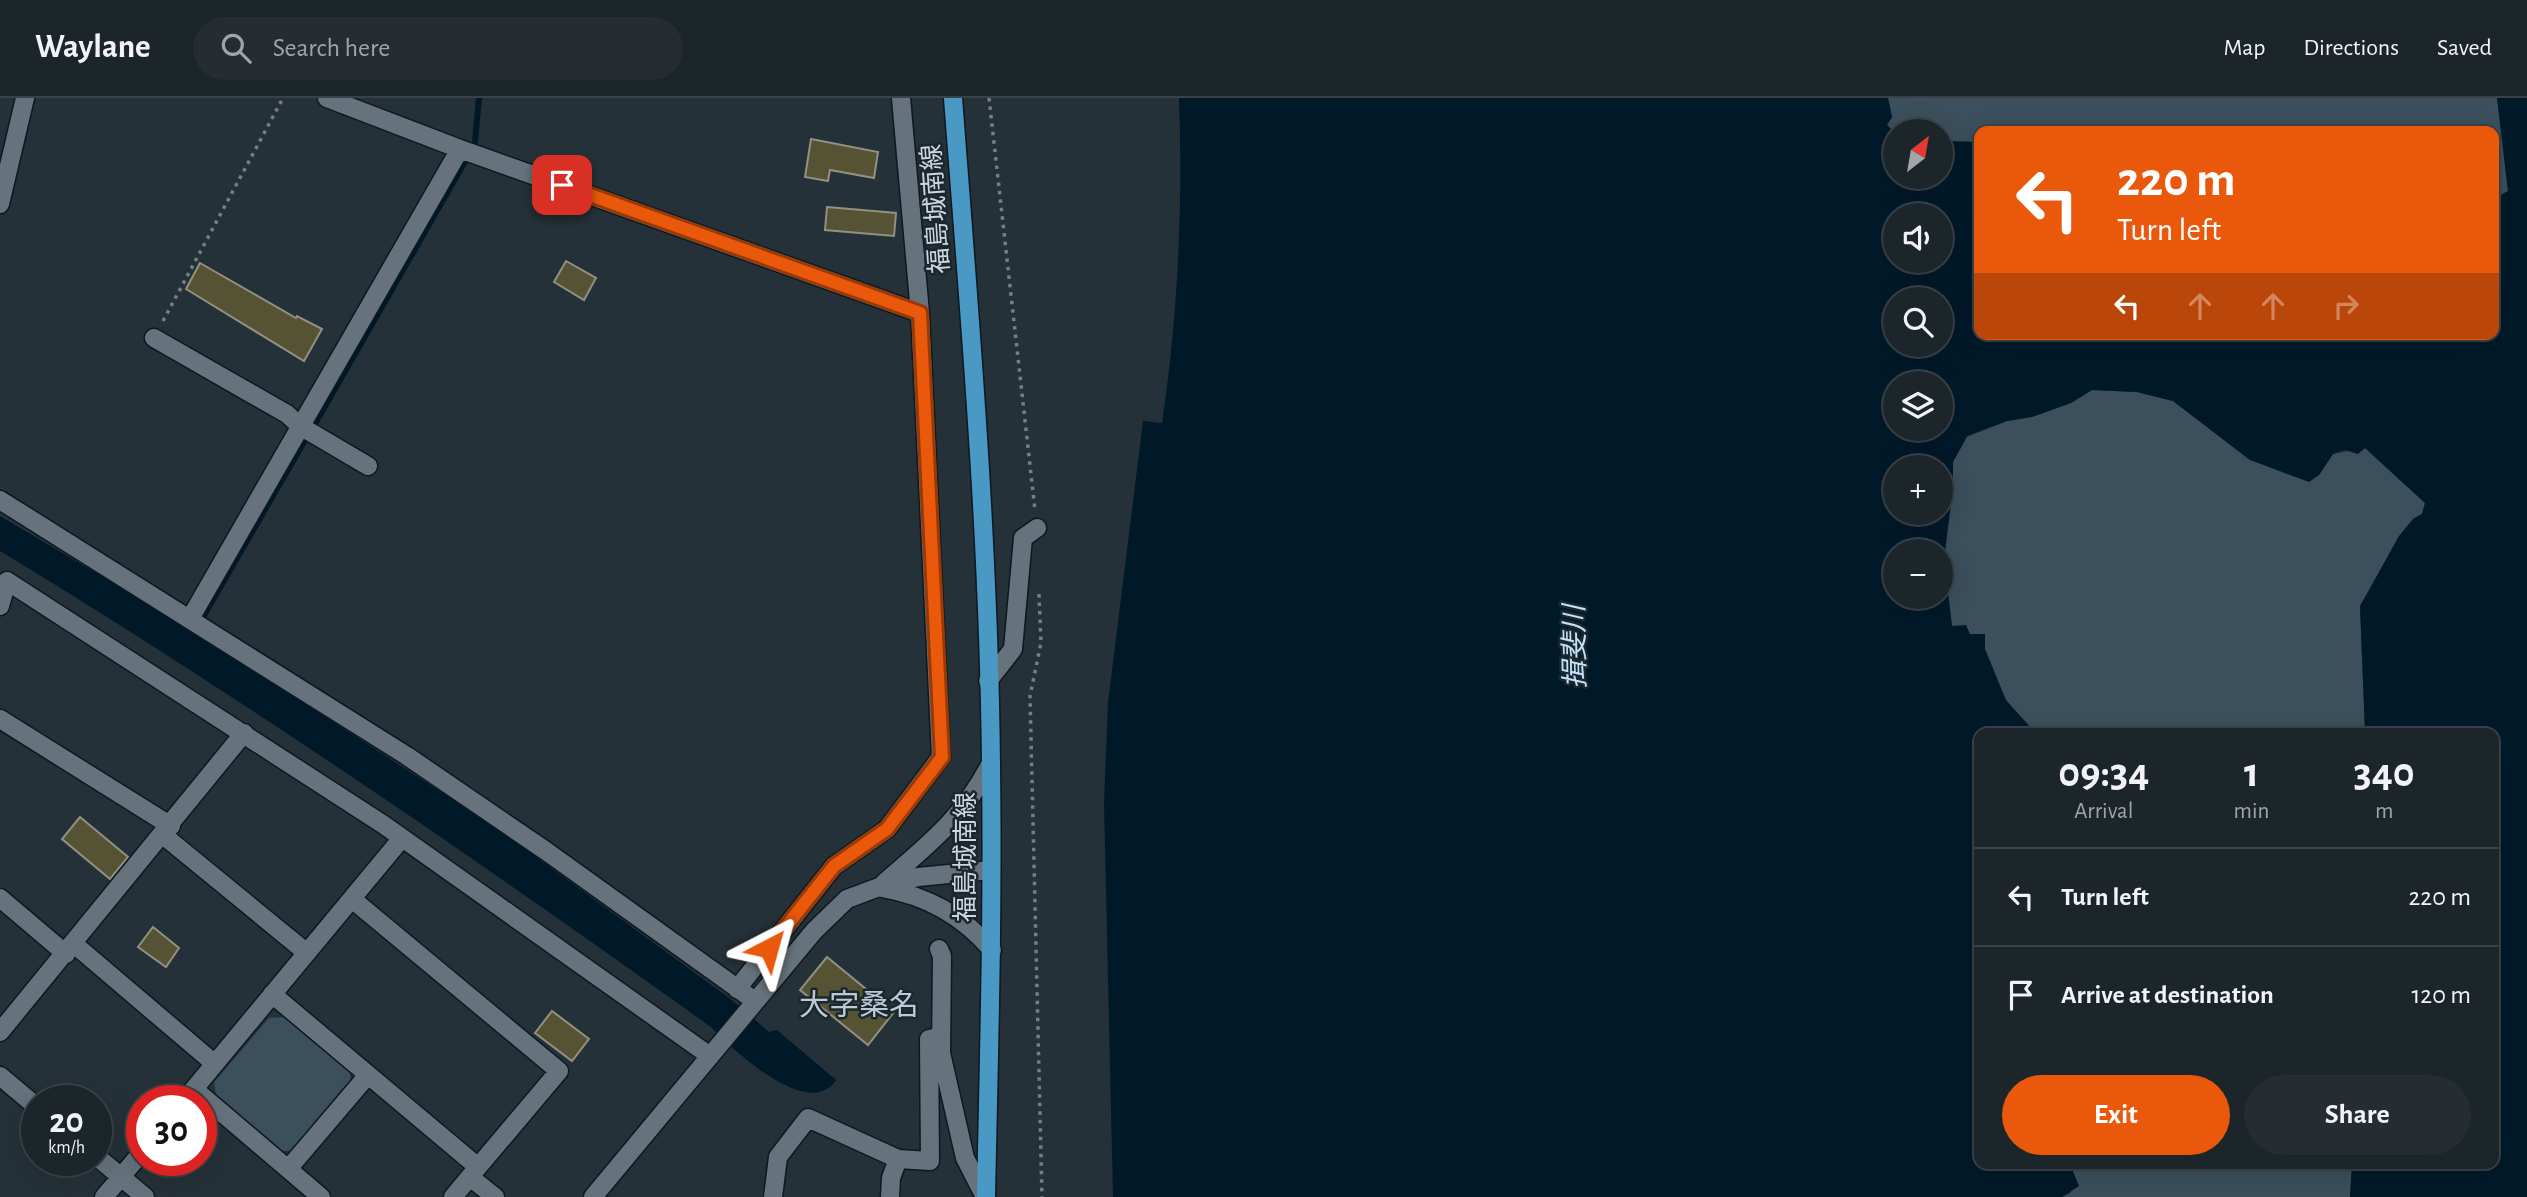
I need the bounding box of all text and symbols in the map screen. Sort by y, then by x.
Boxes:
search box [193,17,683,80]
icon: search [217,29,255,67]
text: Waylane [35,31,151,64]
text: Search here [273,35,390,61]
text: Map [2223,36,2265,60]
text: Directions [2303,36,2399,60]
text: Saved [2437,36,2492,60]
north arrow [1883,119,1953,189]
map controls [1883,119,1953,609]
street label: 福島城南線 [916,143,954,275]
icon: left [2002,154,2093,245]
pin [532,155,592,215]
text: 220 m [2117,156,2236,205]
icon: arrive [543,166,581,204]
button: sound [1883,203,1953,273]
text: Turn left [2117,214,2221,246]
button: search [1883,287,1953,357]
icon: left [2108,287,2146,325]
icon: ahead [2181,287,2219,325]
icon: ahead [2254,287,2292,325]
icon: right [2327,287,2365,325]
button: layers [1883,371,1953,441]
button: + [1883,455,1953,525]
button: − [1883,539,1953,609]
water label: 揖斐川 [1559,602,1591,689]
text: 09:34 [2058,752,2149,794]
text: 1 [2244,752,2259,794]
text: 340 [2354,752,2415,794]
street label: 福島城南線 [951,792,979,922]
text: Arrival [2074,800,2133,823]
text: min [2234,800,2269,823]
text: m [2375,800,2393,823]
icon: left [2002,878,2040,916]
text: Turn left [2061,884,2149,910]
text: 220 m [2409,884,2471,910]
position arrow [732,911,806,985]
icon: arrive [2002,976,2040,1014]
text: Arrive at destination [2061,982,2274,1008]
text: 120 m [2411,982,2471,1008]
district label: 大字桑名 [799,989,919,1021]
button: Exit [2002,1075,2230,1155]
button: Share [2244,1075,2471,1155]
speed limit sign: 30 [126,1085,217,1176]
text: 20 [49,1104,84,1139]
text: km/h [48,1139,85,1157]

